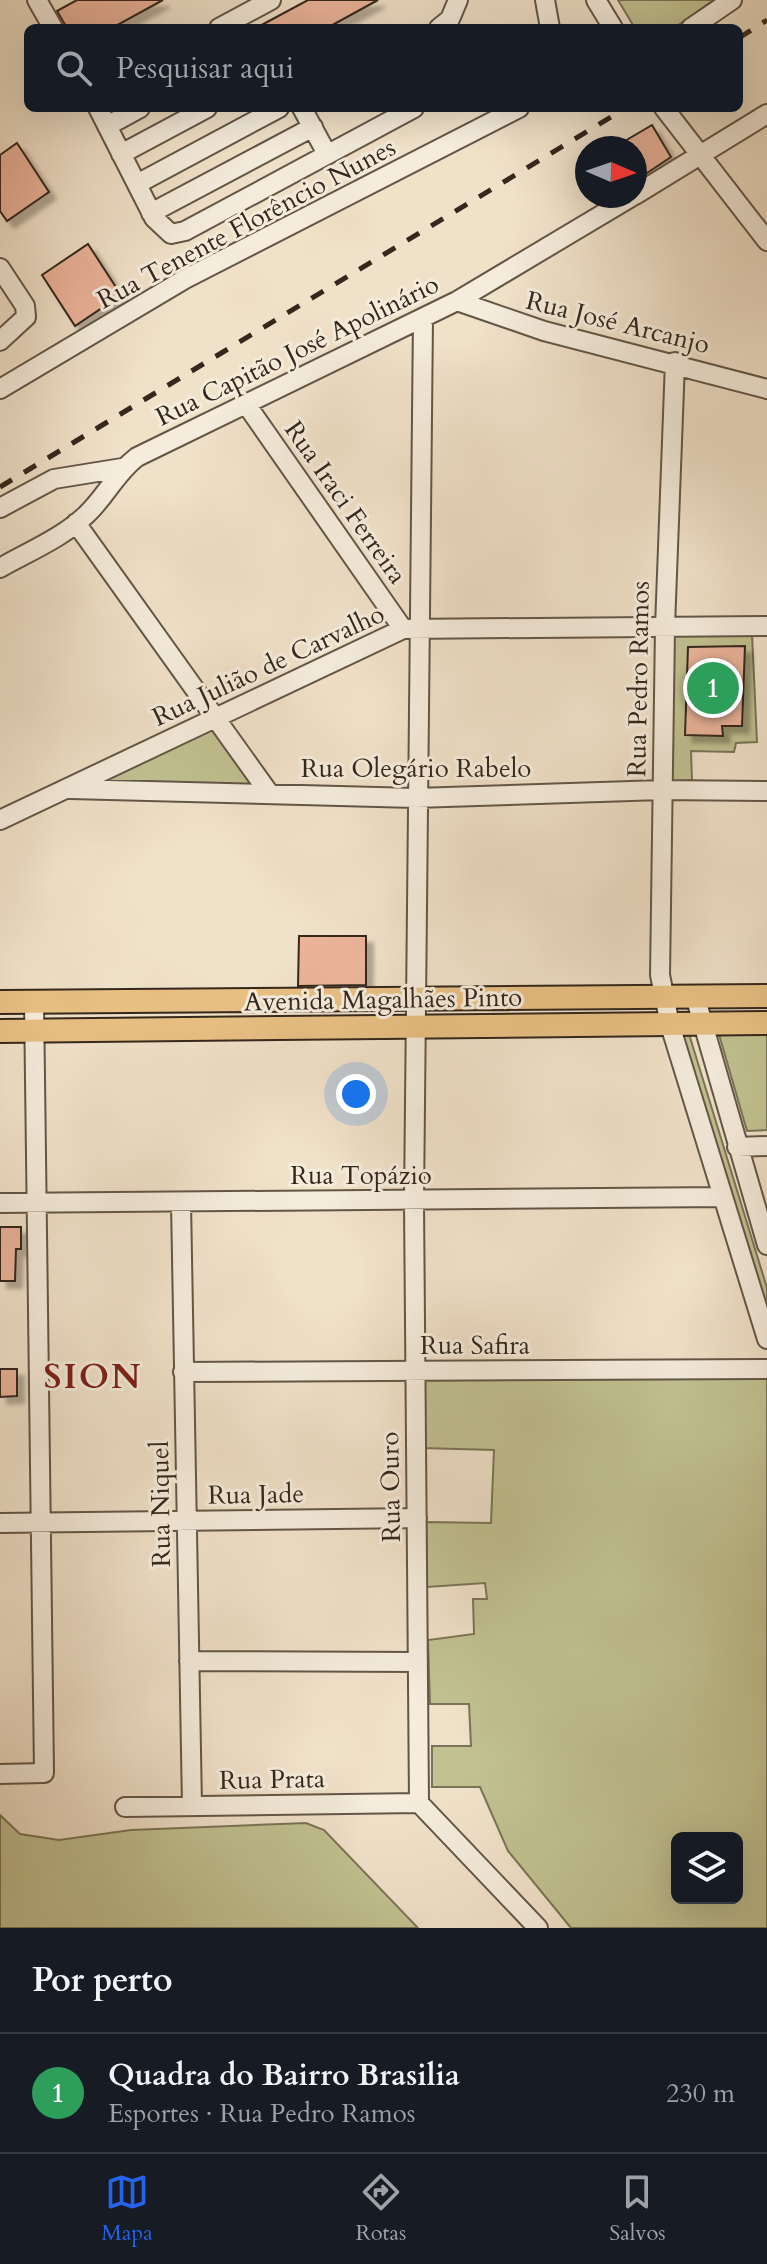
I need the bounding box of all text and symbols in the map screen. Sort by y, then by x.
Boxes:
search box [24,24,743,112]
icon: search [52,46,96,90]
text: Pesquisar aqui [116,48,294,89]
street label: Rua Tenente Florêncio Nunes [91,130,402,317]
north arrow [575,136,647,208]
street label: Rua Capitão José Apolinário [150,267,445,434]
street label: Rua José Arcanjo [522,283,713,362]
street label: Rua Iraci Ferreira [276,414,415,591]
street label: Rua Pedro Ramos [619,581,658,777]
street label: Rua Julião de Carvalho [146,596,390,735]
pin: 1 [687,658,739,718]
street label: Rua Olegário Rabelo [301,751,531,786]
street label: Avenida Magalhães Pinto [243,980,523,1019]
your location [336,1074,376,1114]
street label: Rua Topázio [290,1158,432,1193]
street label: Rua Safira [420,1328,530,1363]
district label: SION [44,1354,142,1400]
street label: Rua Ouro [372,1431,409,1543]
street label: Rua Niquel [142,1440,179,1568]
street label: Rua Jade [208,1476,304,1513]
street label: Rua Prata [219,1761,325,1798]
map controls [671,1832,743,1904]
button: layers [671,1832,743,1904]
text: Por perto [32,1957,173,2003]
text: Quadra do Bairro Brasilia [108,2055,460,2096]
text: 1 [51,2076,65,2111]
text: 230 m [666,2076,735,2111]
text: Esportes · Rua Pedro Ramos [108,2096,415,2131]
tab: Mapa [101,2170,153,2248]
tab: Rotas [355,2170,406,2248]
tab: Salvos [609,2170,666,2248]

